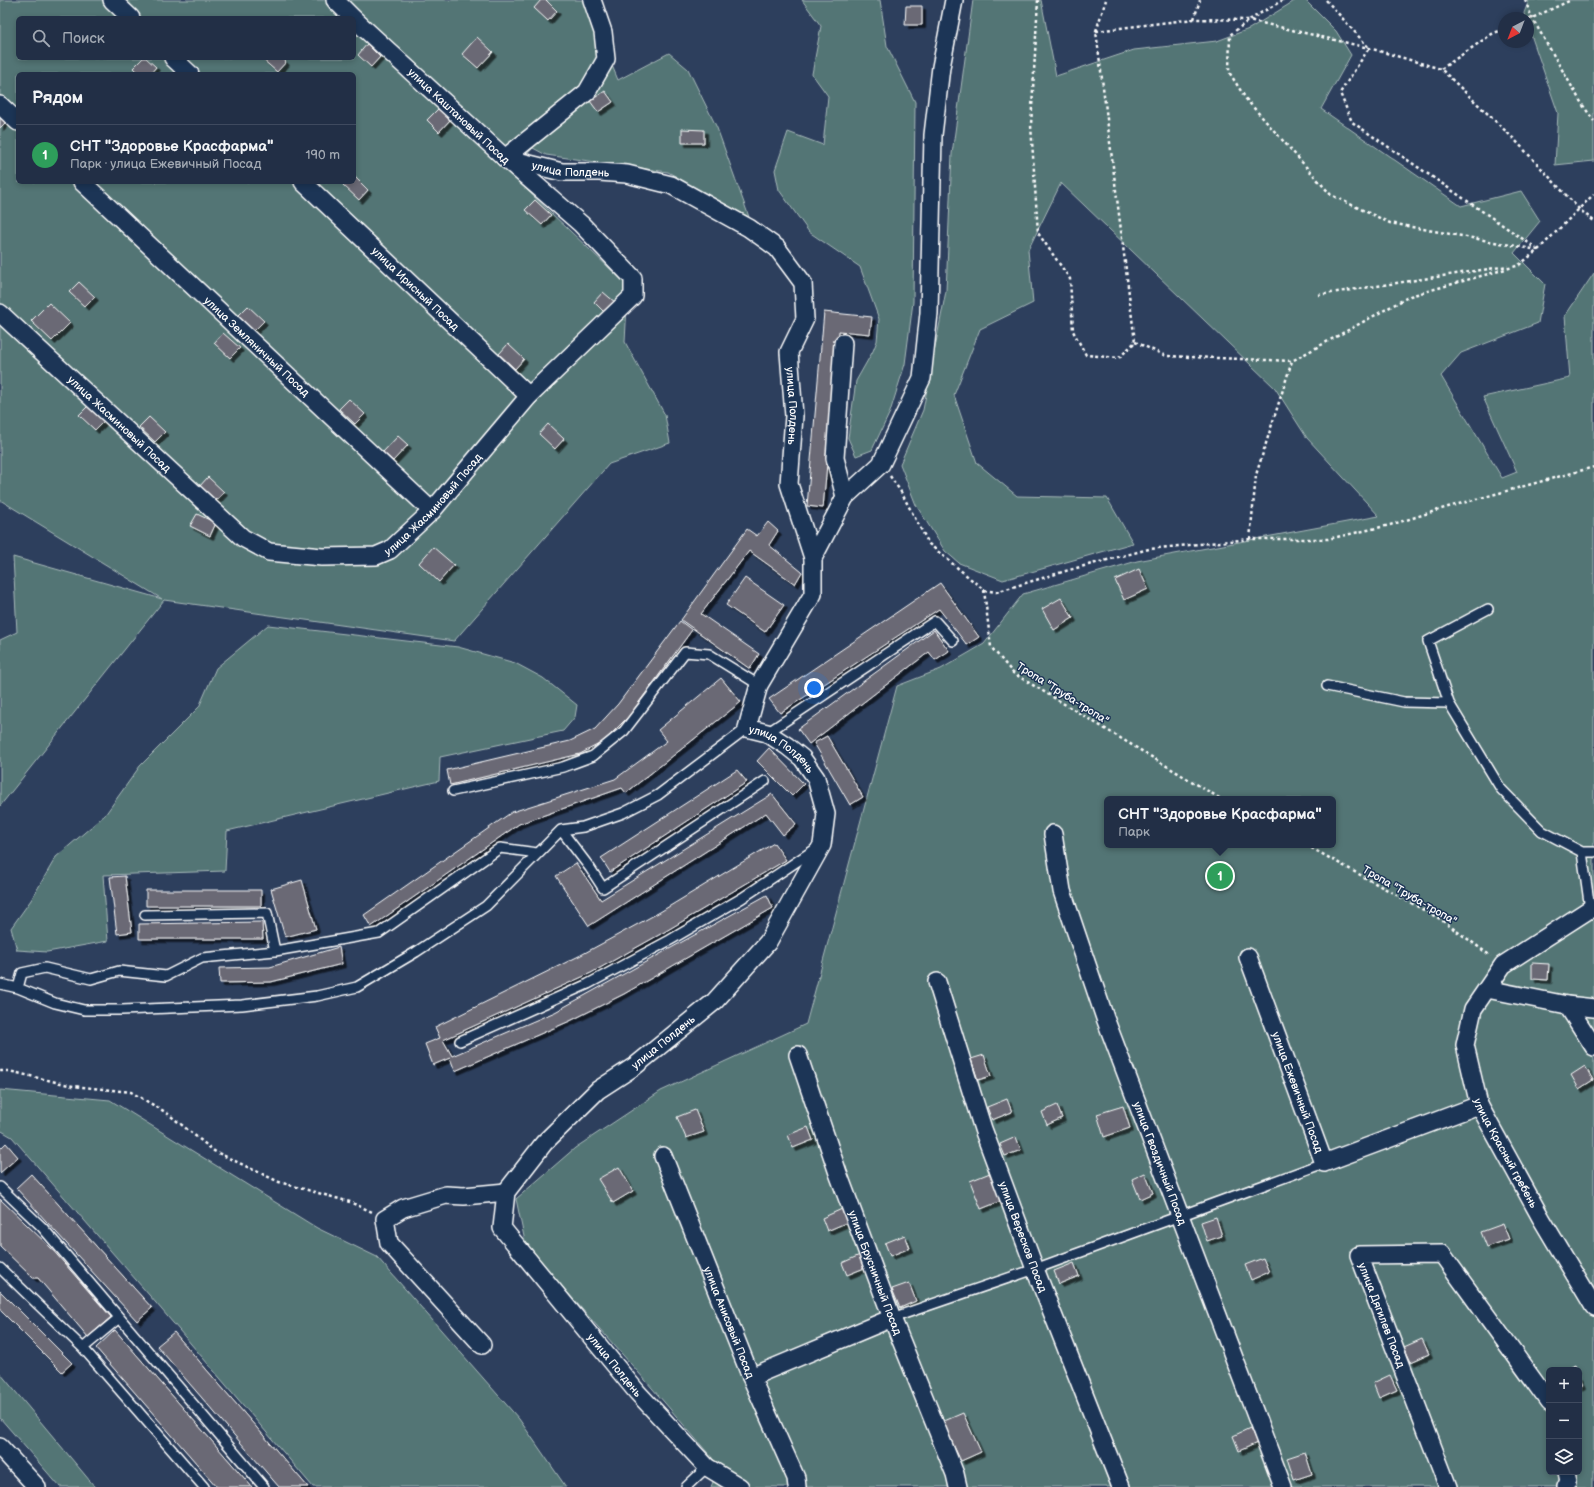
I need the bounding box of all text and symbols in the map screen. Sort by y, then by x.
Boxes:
north arrow [1498,12,1534,48]
search box [16,16,356,60]
icon: search [30,27,52,49]
text: Поиск [62,29,105,48]
street label: улица Каштановый Посад [405,66,512,167]
text: Рядом [32,88,83,108]
text: СНТ "Здоровье Красфарма" [70,137,274,156]
text: 1 [42,147,48,163]
text: 190 m [306,147,340,163]
text: Парк · улица Ежевичный Посад [70,156,261,172]
street label: улица Полдень [530,159,610,180]
street label: улица Ирисный Посад [369,245,462,334]
street label: улица Земляничный Посад [201,294,312,400]
street label: улица Полдень [783,366,800,446]
street label: улица Жасминовый Посад [65,373,174,475]
street label: улица Жасминовый Посад [383,451,485,558]
street label: Тропа "Труба-тропа" [1014,660,1111,727]
your location [804,678,824,698]
street label: улица Полдень [748,723,817,776]
popup [1104,796,1336,848]
text: СНТ "Здоровье Красфарма" [1118,805,1322,824]
text: Парк [1118,824,1150,840]
pin: 1 [1207,861,1233,891]
street label: Тропа "Труба-тропа" [1360,863,1459,928]
street label: улица Полдень [629,1012,698,1072]
street label: улица Ежевичный Посад [1269,1030,1326,1155]
street label: улица Красный гребень [1471,1097,1540,1211]
street label: улица Гвоздичный Посад [1130,1100,1189,1227]
street label: улица Вересков Посад [996,1180,1050,1294]
street label: улица Брусничный Посад [846,1209,904,1337]
street label: улица Дягилев Посад [1355,1261,1408,1370]
street label: улица Анисовый Посад [701,1265,757,1381]
street label: улица Полдень [584,1331,644,1400]
map controls [1546,1367,1582,1475]
button: + [1546,1367,1582,1403]
button: − [1546,1403,1582,1439]
button: layers [1546,1439,1582,1475]

